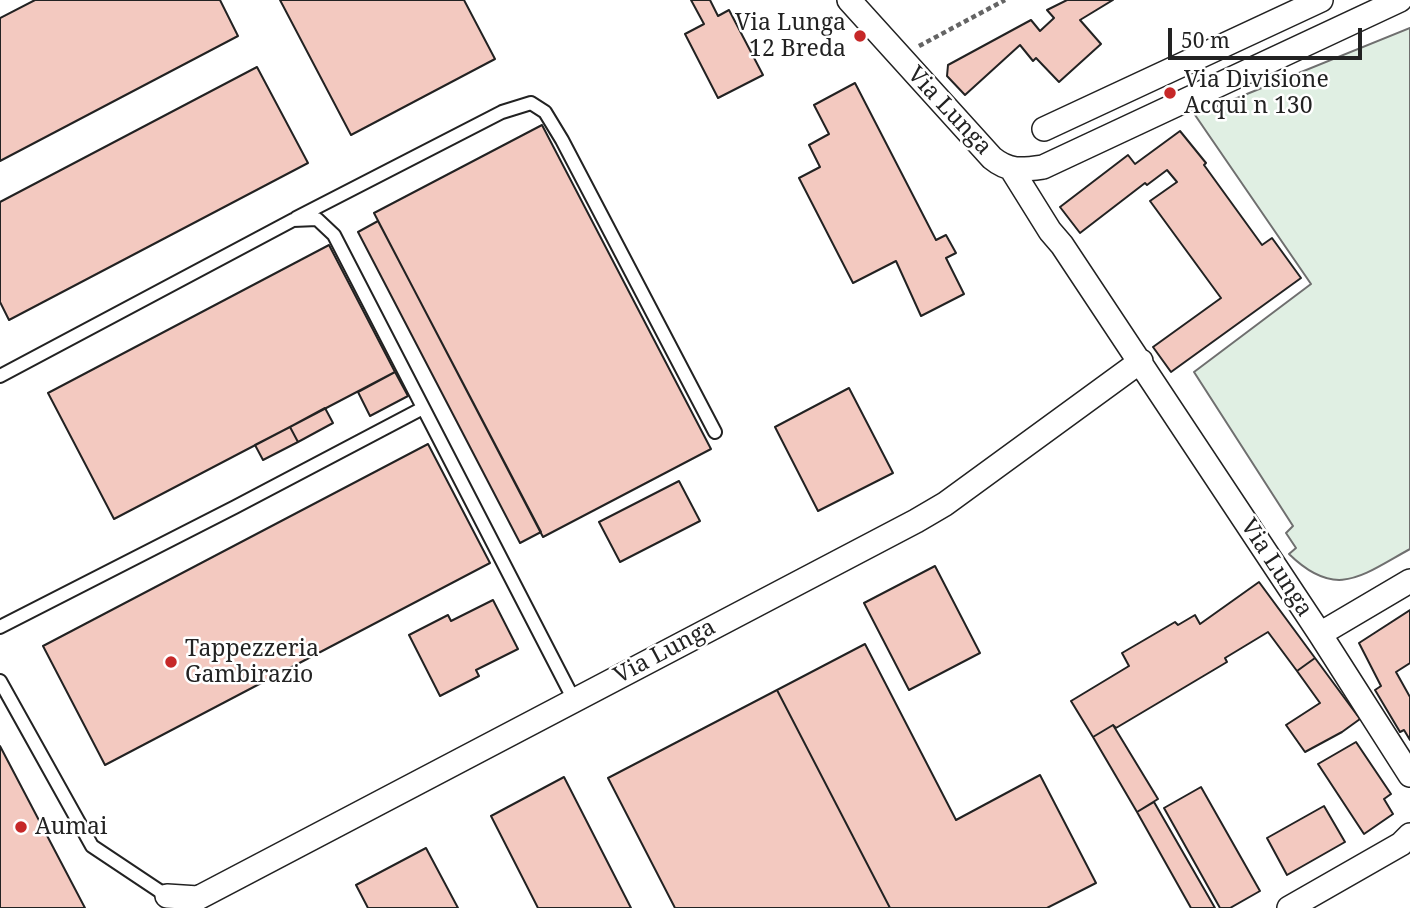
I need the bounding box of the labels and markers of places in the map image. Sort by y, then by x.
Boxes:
place label: Via Lunga 12 Breda [735,9,846,63]
marker: Via Lunga 12 Breda [852,28,868,44]
place label: Via Divisione Acqui n 130 [1184,66,1329,120]
marker: Via Divisione Acqui n 130 [1162,85,1178,101]
place label: Tappezzeria Gambirazio [185,635,319,689]
marker: Tappezzeria Gambirazio [163,654,179,670]
place label: Aumai [35,813,107,841]
marker: Aumai [13,819,29,835]

